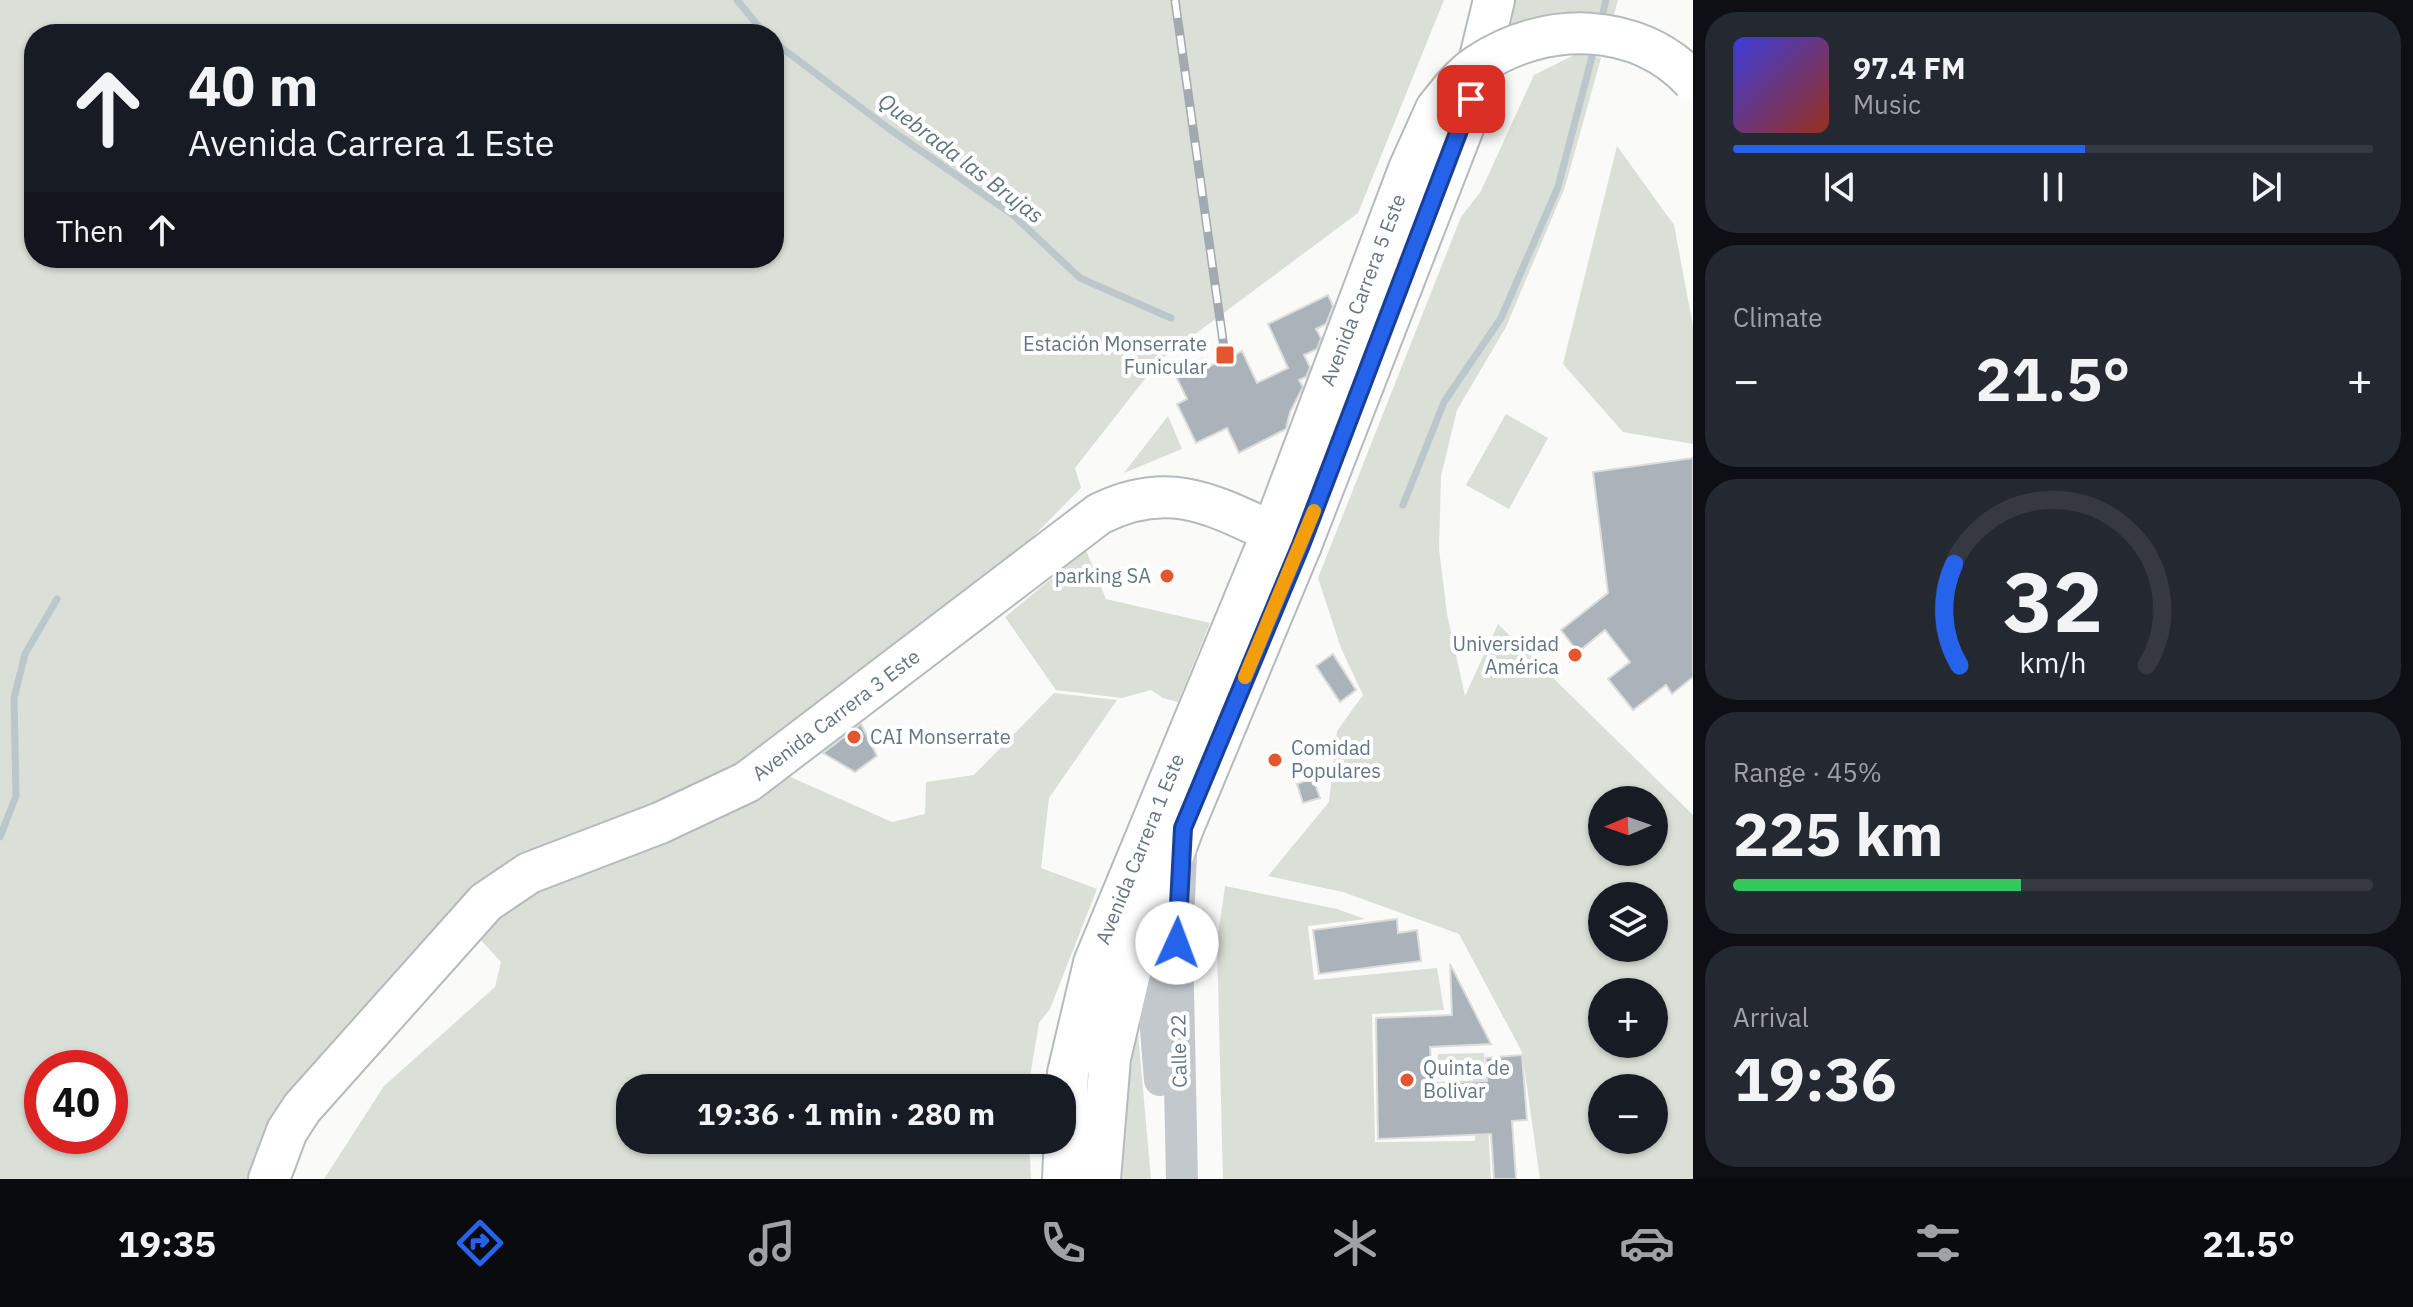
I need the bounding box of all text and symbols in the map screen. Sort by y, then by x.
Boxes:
text: 97.4 FM [1853,48,1966,87]
text: 40 m [188,49,318,121]
icon: ahead [56,56,160,160]
pin [1437,65,1505,133]
icon: arrive [1449,77,1493,121]
water label: Quebrada las Brujas [873,86,1050,229]
text: Music [1853,87,1921,121]
text: Avenida Carrera 1 Este [188,119,555,166]
icon: previous [1818,165,1862,209]
icon: pause [2031,165,2075,209]
icon: next [2244,165,2288,209]
street label: Avenida Carrera 5 Este [1313,190,1412,390]
icon: ahead [140,208,184,252]
text: Then [56,211,124,250]
text: Climate [1733,300,1823,334]
place label: Estación Monserrate Funicular [1023,330,1207,380]
text: 21.5° [1976,339,2130,418]
marker: Estación Monserrate Funicular [1214,344,1236,366]
text: − [1733,351,1759,408]
text: + [2347,351,2373,408]
text: 32 [2003,546,2103,654]
place label: parking SA [1055,562,1151,589]
marker: parking SA [1158,567,1176,585]
place label: Universidad América [1452,630,1559,680]
street label: Avenida Carrera 3 Este [746,643,925,787]
text: km/h [2019,644,2087,681]
marker: Universidad América [1566,646,1584,664]
place label: CAI Monserrate [870,723,1011,750]
marker: CAI Monserrate [845,728,863,746]
place label: Comidad Populares [1291,734,1381,784]
street label: Avenida Carrera 1 Este [1089,749,1190,948]
marker: Comidad Populares [1266,751,1284,769]
text: Range · 45% [1733,755,1882,789]
north arrow [1588,786,1668,866]
map controls [1588,786,1668,1154]
text: 225 km [1733,794,1943,873]
button: layers [1588,882,1668,962]
position arrow [1135,901,1219,985]
button: + [1588,978,1668,1058]
text: Arrival [1733,1000,1809,1034]
street label: Calle 22 [1164,1014,1193,1088]
text: 19:36 [1733,1039,1897,1118]
speed limit sign: 40 [24,1050,128,1154]
place label: Quinta de Bolivar [1423,1054,1510,1104]
marker: Quinta de Bolivar [1398,1071,1416,1089]
button: − [1588,1074,1668,1154]
text: 19:36 · 1 min · 280 m [697,1094,995,1133]
icon: directions [452,1215,508,1271]
icon: music [744,1215,800,1271]
icon: phone [1035,1215,1091,1271]
icon: climate [1327,1215,1383,1271]
icon: car [1619,1215,1675,1271]
icon: filters [1910,1215,1966,1271]
text: 19:35 [118,1220,216,1267]
text: 21.5° [2202,1220,2295,1267]

